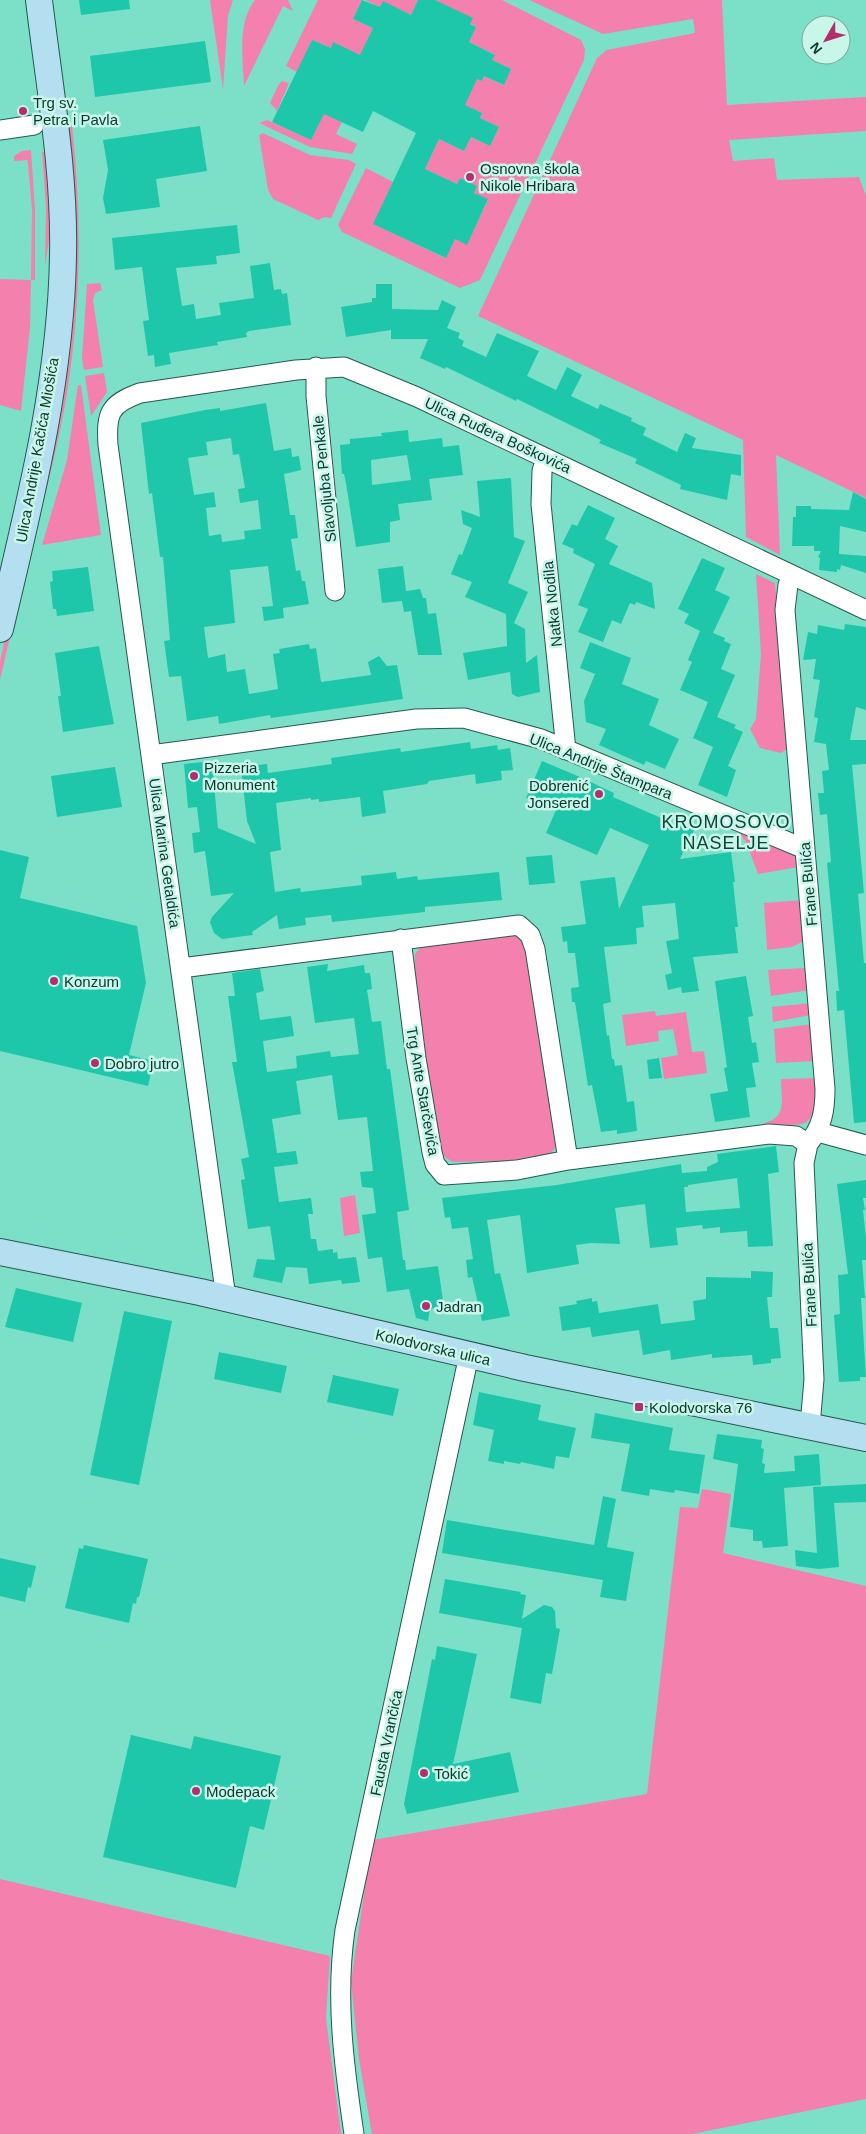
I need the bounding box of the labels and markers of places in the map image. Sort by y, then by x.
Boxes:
place label: Trg sv. Petra i Pavla [33,94,119,128]
marker: Trg sv. Petra i Pavla [17,105,29,117]
place label: Osnovna škola Nikole Hribara [480,160,580,194]
marker: Osnovna škola Nikole Hribara [464,171,476,183]
place label: Pizzeria Monument [204,759,276,793]
marker: Pizzeria Monument [188,770,200,782]
place label: Dobrenić Jonsered [527,777,589,811]
marker: Dobrenić Jonsered [593,788,605,800]
place label: Konzum [64,973,119,990]
marker: Konzum [48,975,60,987]
place label: Dobro jutro [105,1055,179,1072]
marker: Dobro jutro [89,1057,101,1069]
place label: Jadran [436,1298,482,1315]
marker: Jadran [420,1300,432,1312]
place label: Kolodvorska 76 [649,1399,752,1416]
marker: Kolodvorska 76 [633,1401,645,1413]
place label: Tokić [434,1765,469,1782]
marker: Tokić [418,1767,430,1779]
place label: Modepack [206,1783,276,1800]
marker: Modepack [190,1785,202,1797]

